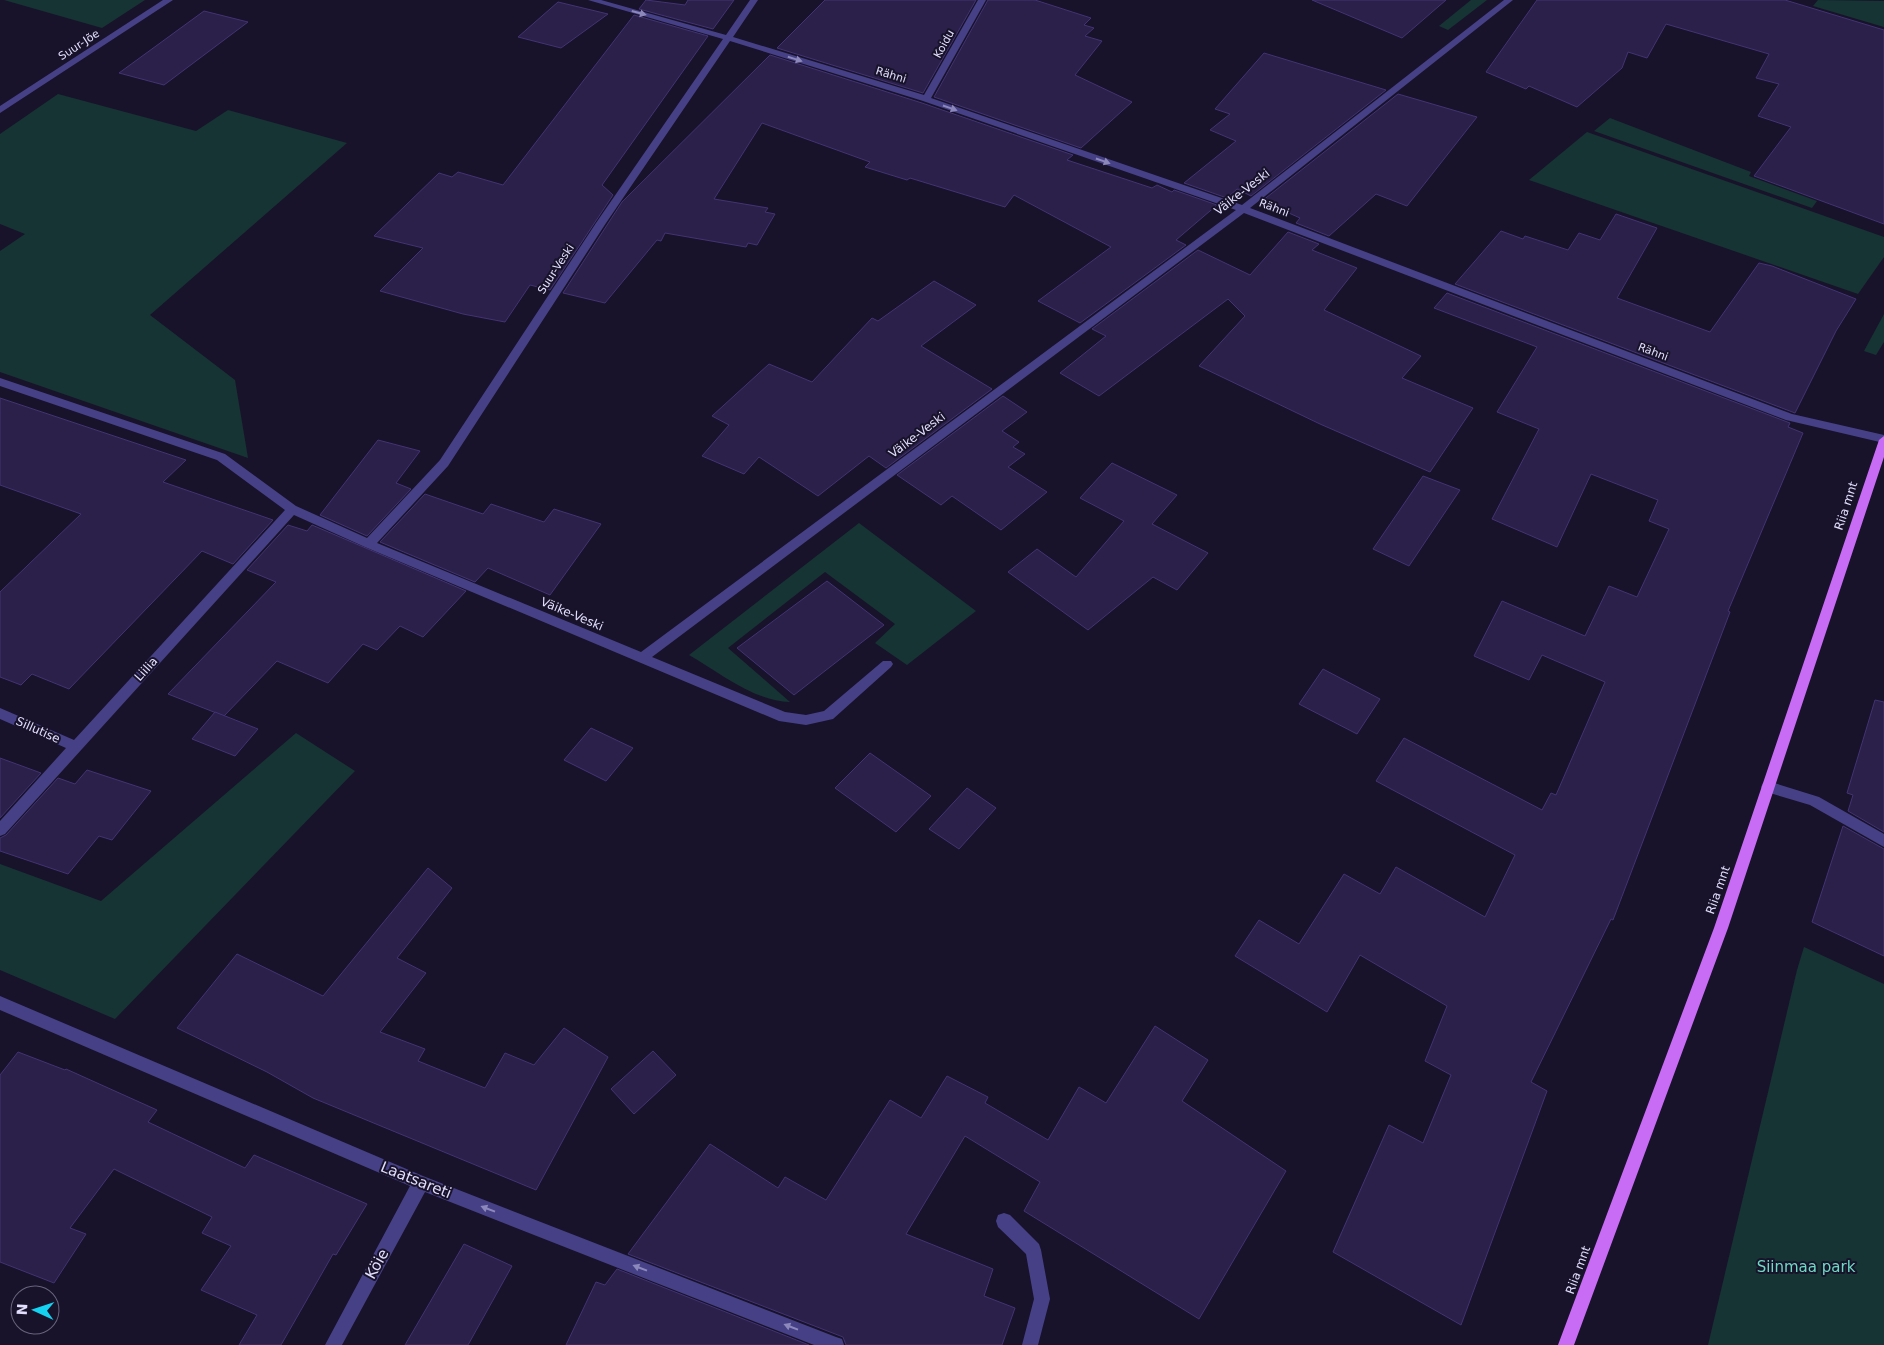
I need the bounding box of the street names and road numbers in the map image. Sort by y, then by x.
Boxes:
street label: Suur-Jõe [56,27,102,63]
street label: Koidu [931,28,957,60]
street label: Rähni [874,64,908,86]
street label: Väike-Veski [1211,166,1273,218]
street label: Rähni [1257,196,1291,220]
street label: Suur-Veski [535,242,577,296]
street label: Rähni [1636,340,1670,364]
street label: Väike-Veski [886,409,948,461]
street label: Riia mnt [1832,480,1860,532]
street label: Väike-Veski [539,595,605,633]
street label: Liilia [132,654,160,684]
street label: Sillutise [14,714,62,746]
street label: Riia mnt [1703,864,1733,916]
street label: Laatsareti [378,1158,454,1202]
street label: Riia mnt [1563,1244,1593,1296]
street label: Köie [361,1246,393,1282]

